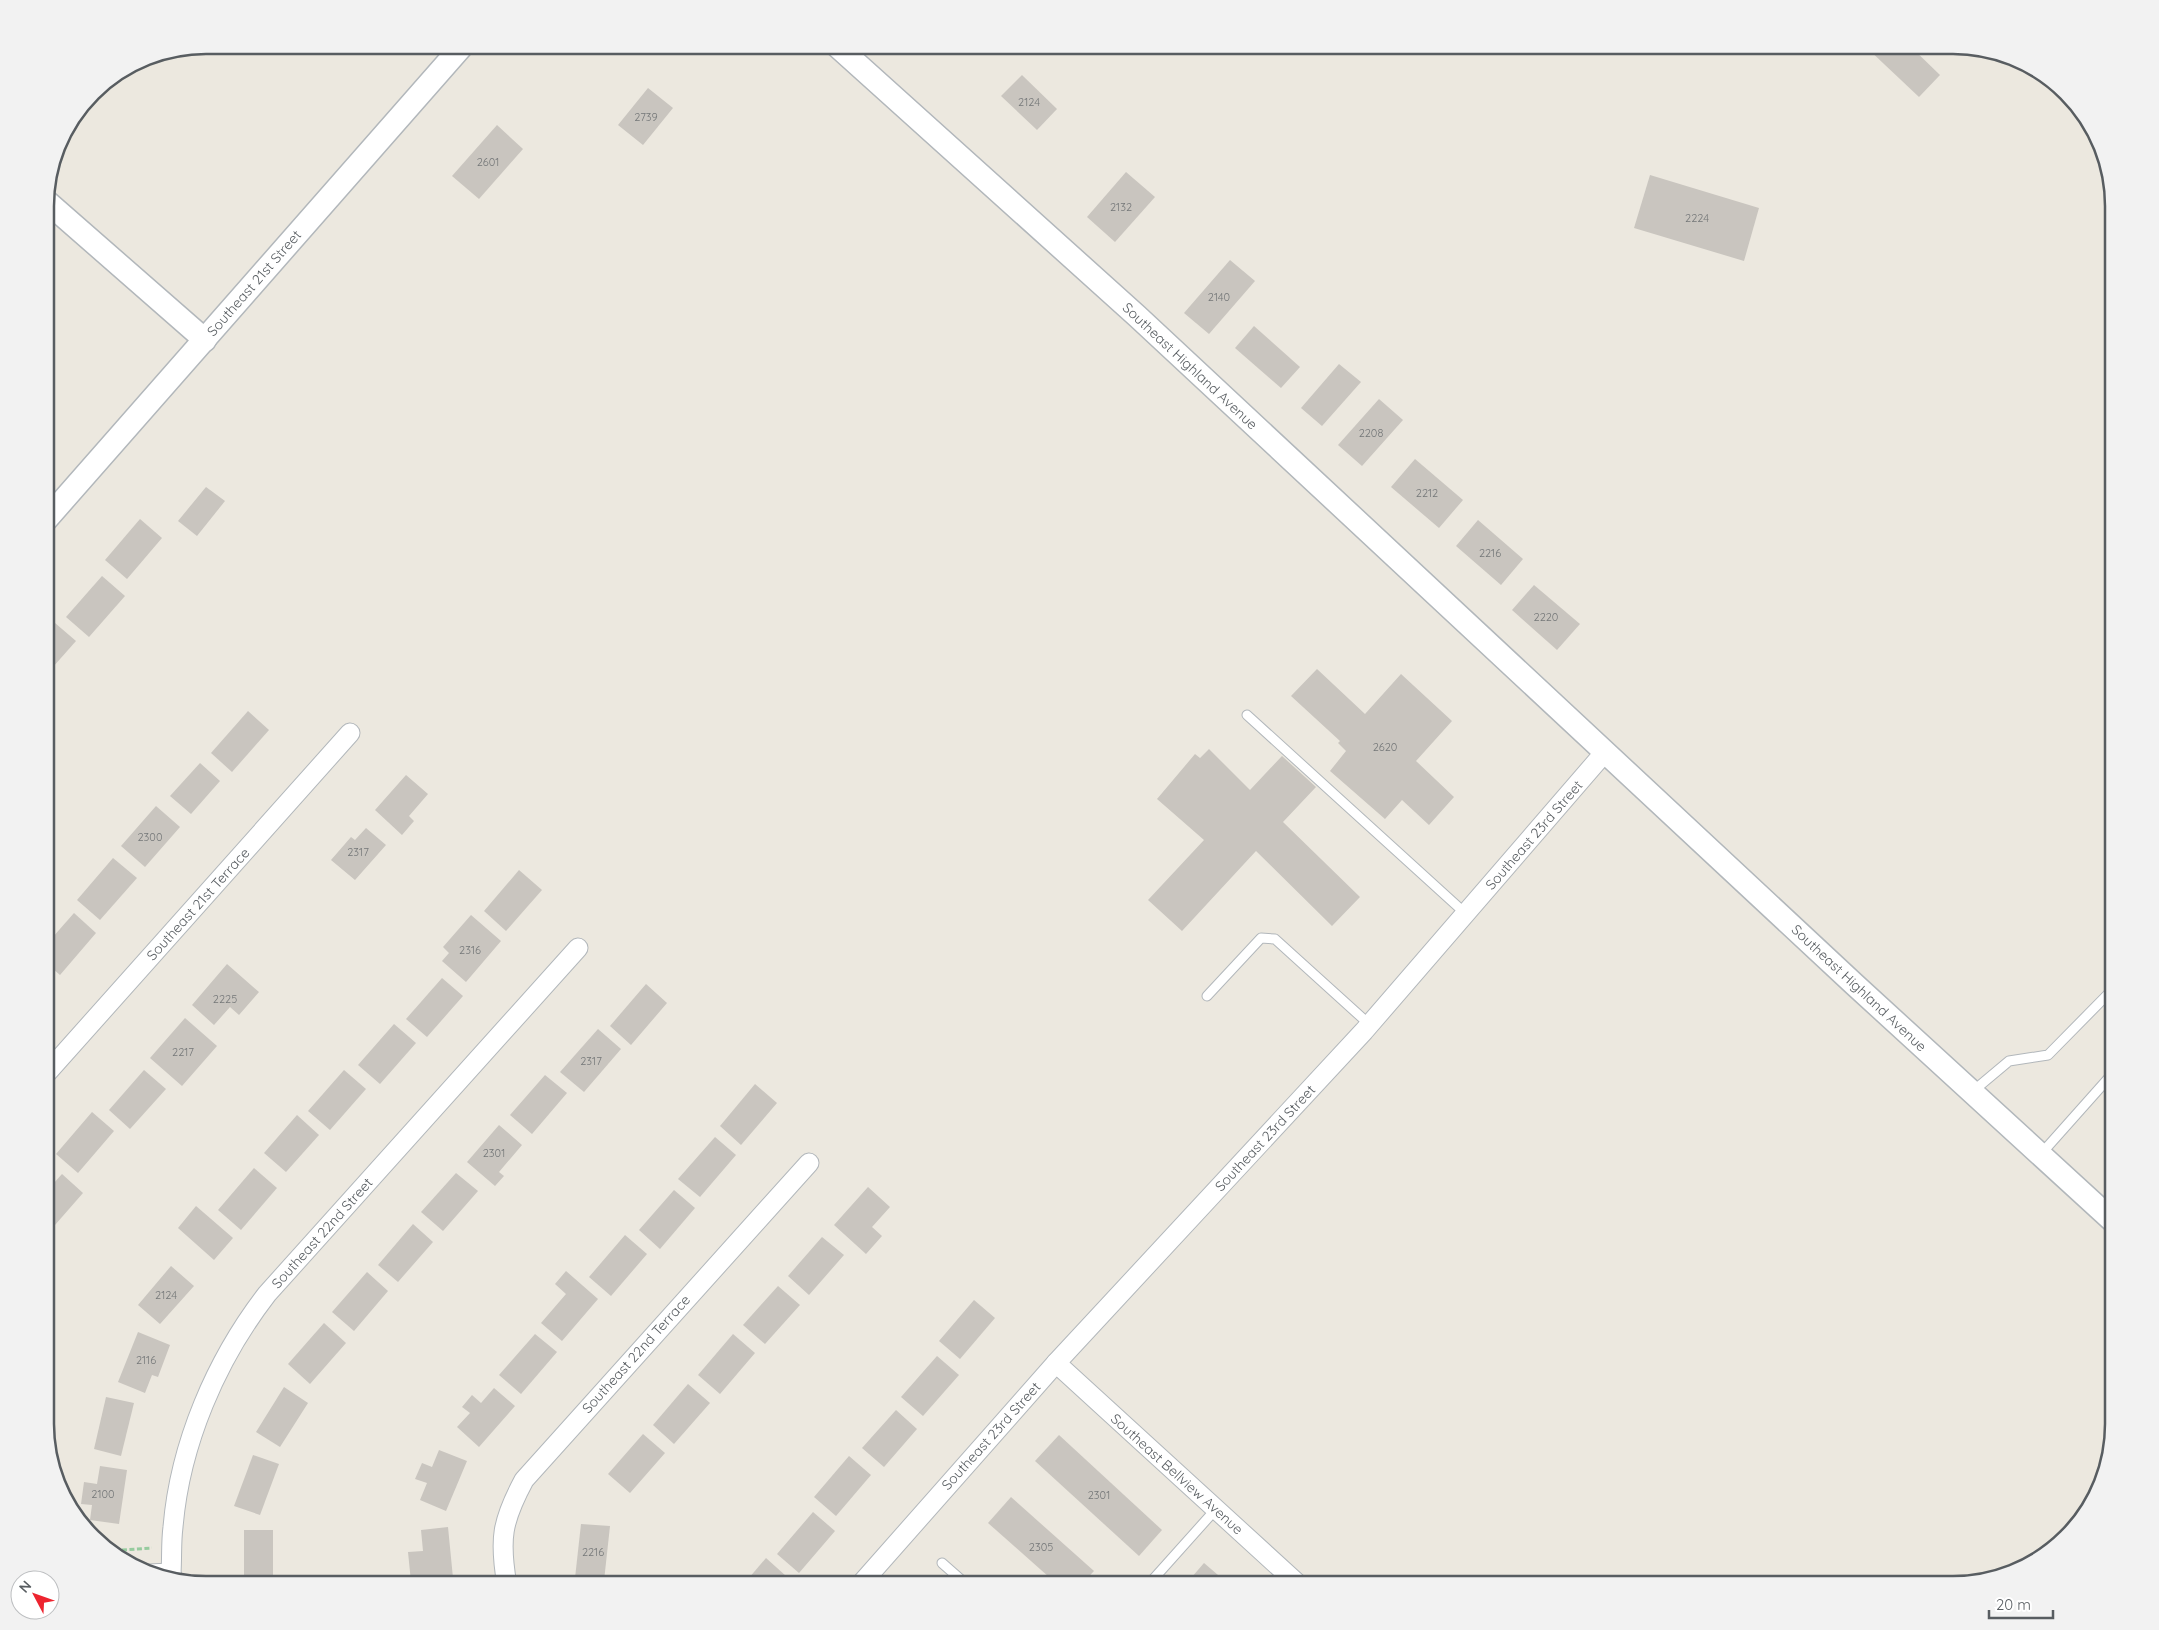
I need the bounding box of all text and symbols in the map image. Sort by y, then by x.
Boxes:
house number: 2124 [1018,95,1040,109]
house number: 2739 [634,110,658,124]
house number: 2601 [477,155,499,169]
house number: 2132 [1110,200,1132,214]
house number: 2224 [1685,211,1709,225]
street label: Southeast 21st Street [203,226,305,340]
house number: 2140 [1208,290,1230,304]
street label: Southeast Highland Avenue [1119,299,1261,433]
house number: 2208 [1359,426,1383,440]
house number: 2212 [1416,486,1438,500]
house number: 2216 [1479,546,1501,560]
house number: 2220 [1534,610,1558,624]
house number: 2620 [1373,740,1397,754]
street label: Southeast 23rd Street [1482,776,1587,893]
house number: 2300 [138,830,162,844]
street label: Southeast 21st Terrace [143,844,253,964]
house number: 2317 [347,845,369,859]
street label: Southeast Highland Avenue [1788,921,1930,1055]
house number: 2316 [459,943,481,957]
house number: 2225 [213,992,237,1006]
house number: 2217 [172,1045,194,1059]
house number: 2317 [580,1054,602,1068]
street label: Southeast 23rd Street [1211,1081,1319,1195]
house number: 2301 [483,1146,505,1160]
street label: Southeast 22nd Street [268,1174,377,1292]
house number: 2124 [155,1288,177,1302]
street label: Southeast 22nd Terrace [578,1291,694,1417]
house number: 2116 [136,1353,156,1367]
street label: Southeast 23rd Street [938,1378,1044,1494]
street label: Southeast Bellview Avenue [1107,1410,1247,1538]
house number: 2100 [91,1487,115,1501]
house number: 2301 [1088,1488,1110,1502]
house number: 2305 [1029,1540,1053,1554]
house number: 2216 [582,1545,604,1559]
north arrow [10,1570,60,1620]
text: N [15,1577,35,1596]
scale bar [1989,1588,2053,1620]
text: 20 m [1996,1595,2031,1614]

